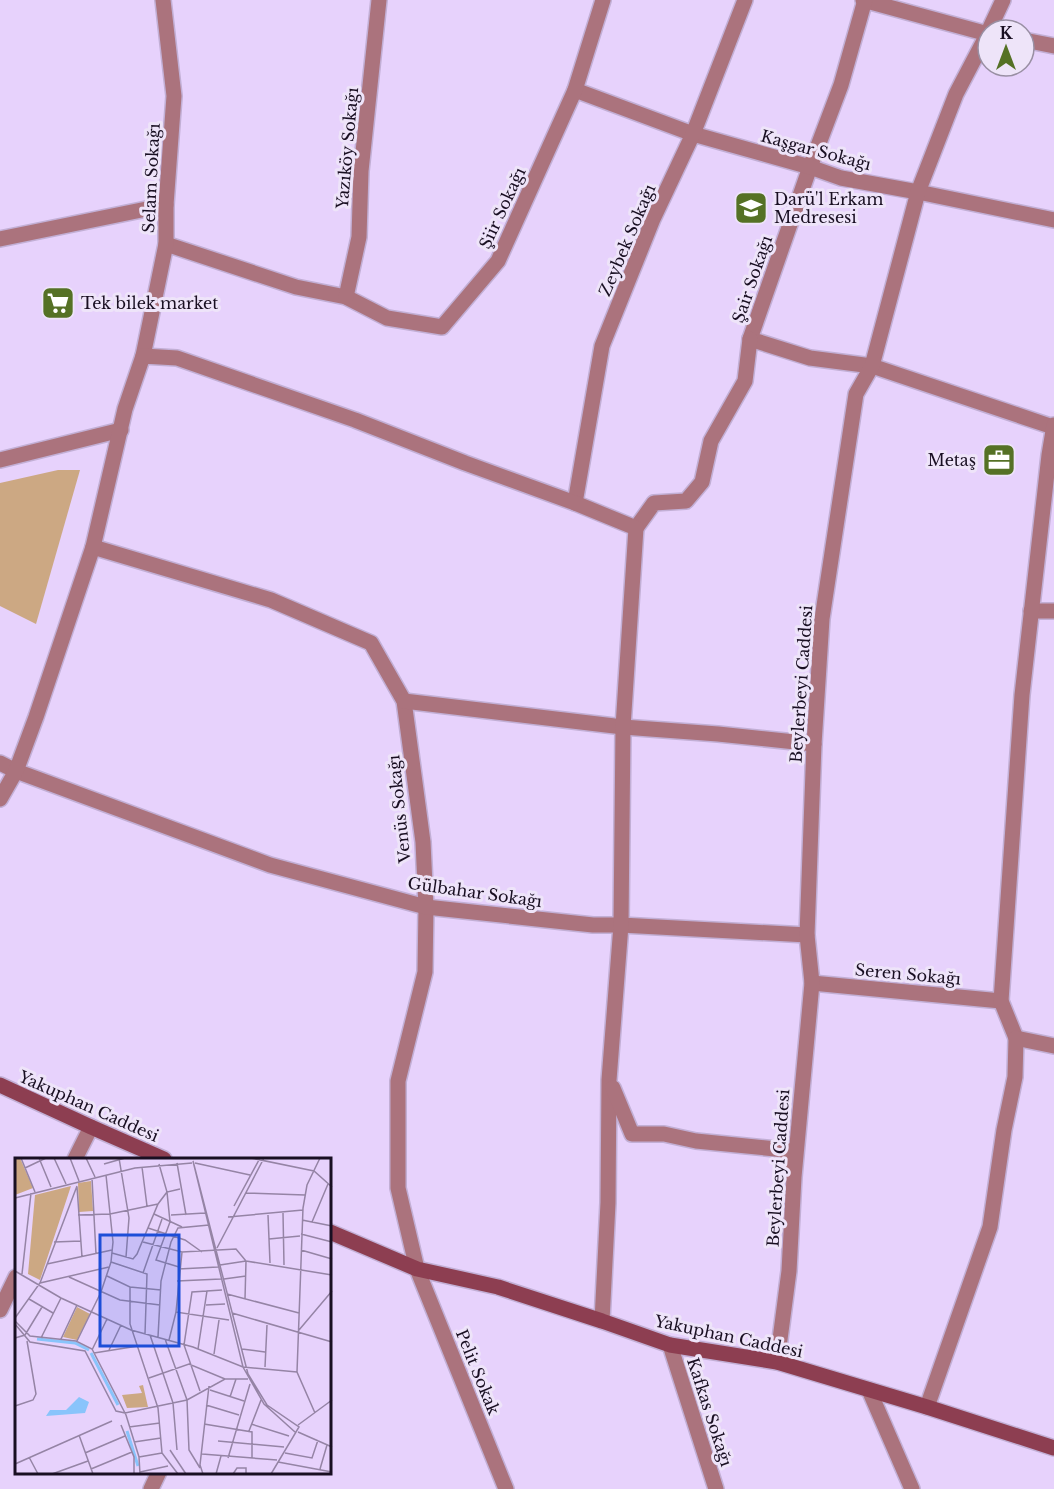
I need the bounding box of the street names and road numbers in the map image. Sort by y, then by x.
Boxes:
street label: Yazıköy Sokağı [332,86,362,210]
street label: Selam Sokağı [138,122,164,233]
street label: Kaşgar Sokağı [759,126,874,174]
street label: Şiir Sokağı [474,164,530,252]
street label: Zeybek Sokağı [594,180,660,299]
street label: Şair Sokağı [728,232,776,325]
street label: Beylerbeyi Caddesi [786,604,817,764]
street label: Venüs Sokağı [383,753,415,865]
street label: Gülbahar Sokağı [407,873,544,911]
street label: Seren Sokağı [854,959,962,989]
street label: Yakuphan Caddesi [15,1066,163,1146]
street label: Beylerbeyi Caddesi [763,1088,794,1248]
street label: Yakuphan Caddesi [652,1310,806,1362]
street label: Pelit Sokak [452,1326,504,1418]
street label: Kafkas Sokağı [683,1355,737,1469]

